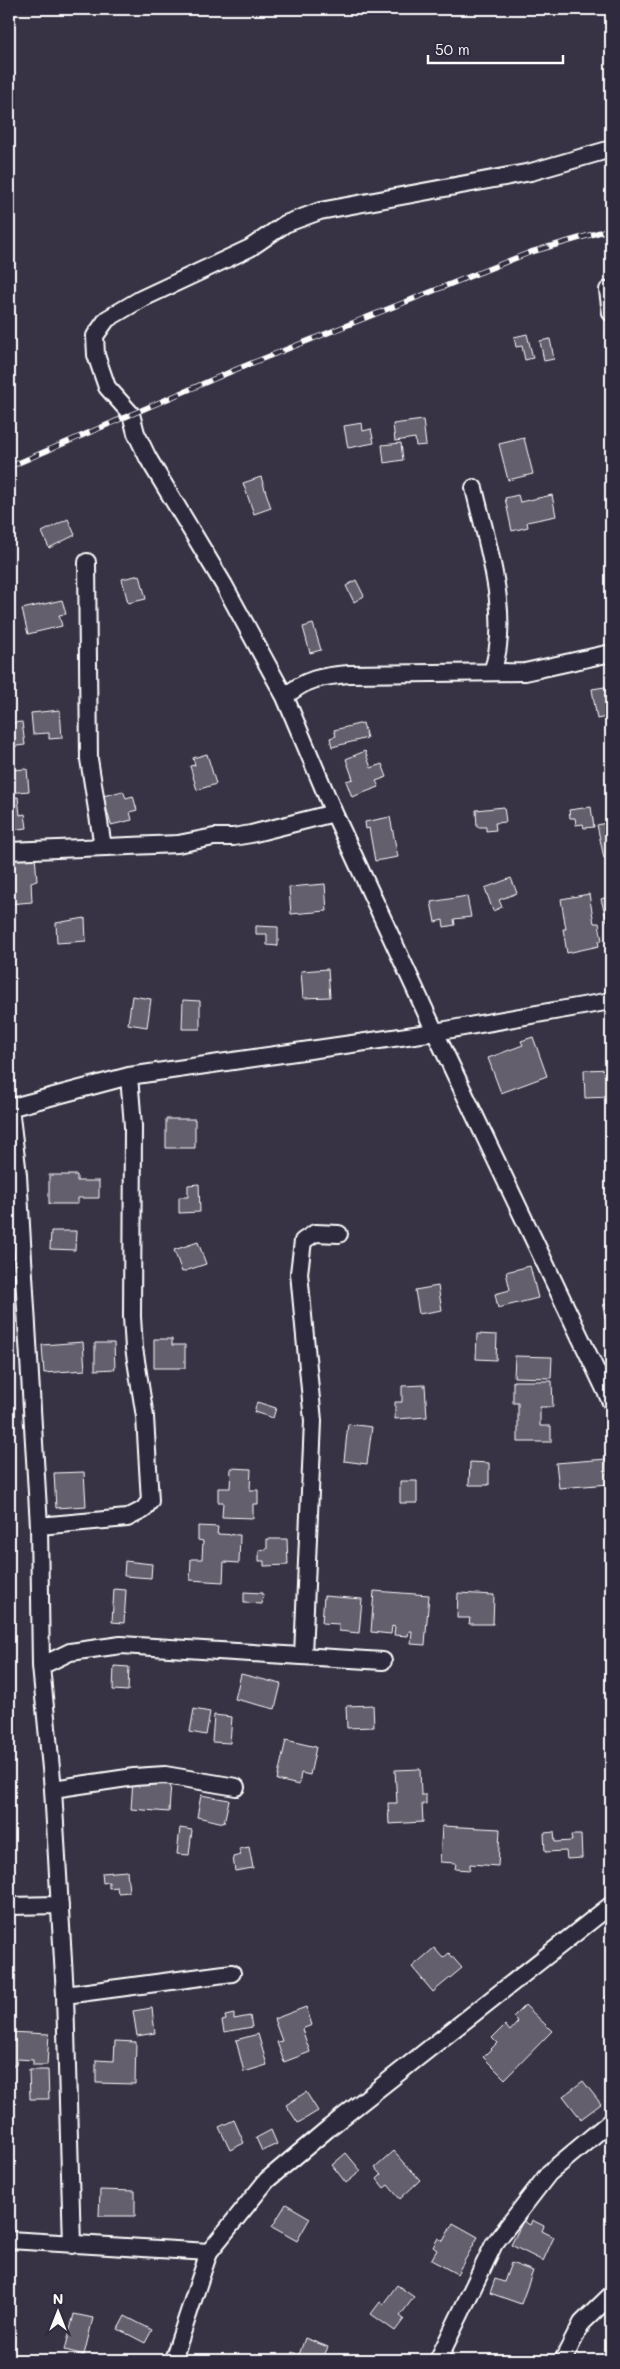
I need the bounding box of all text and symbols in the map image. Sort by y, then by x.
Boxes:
scale bar [428,32,562,64]
text: 50 m [435,39,470,59]
north arrow [32,2286,82,2336]
text: N [53,2289,63,2308]

